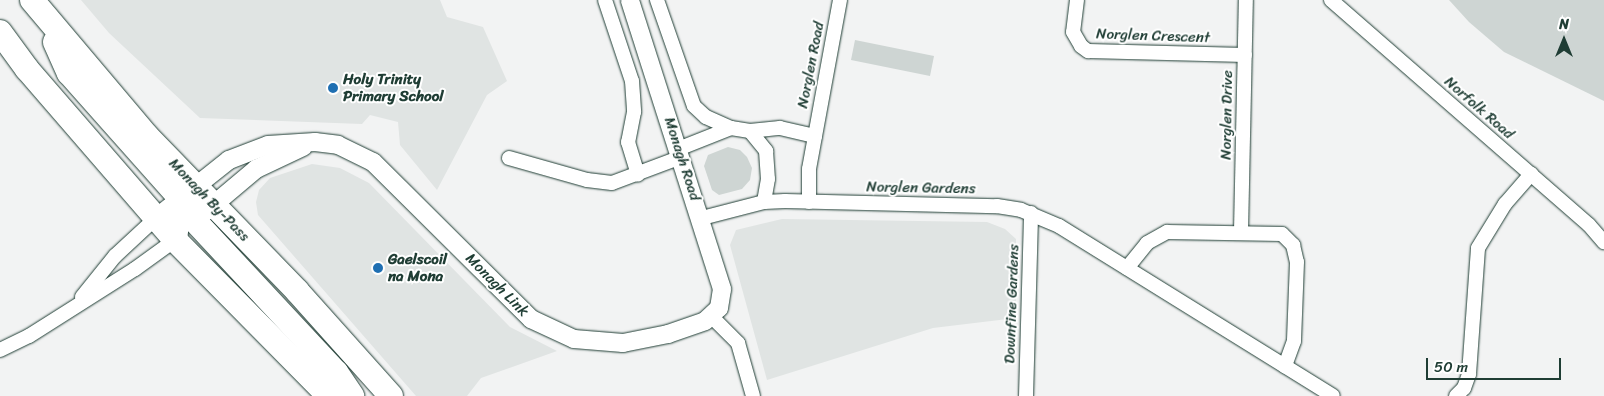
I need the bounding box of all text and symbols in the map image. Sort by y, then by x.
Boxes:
text: N [1559,12,1569,37]
north arrow [1539,15,1589,65]
street label: Norglen Road [794,20,828,110]
street label: Norglen Crescent [1095,25,1211,47]
place label: Holy Trinity Primary School [343,70,444,105]
street label: Norglen Drive [1217,70,1237,160]
street label: Norfolk Road [1440,73,1518,143]
marker: Holy Trinity Primary School [327,82,339,94]
street label: Monagh Road [660,115,704,203]
street label: Monagh By-Pass [165,155,253,245]
street label: Norglen Gardens [866,178,976,198]
street label: Downfine Gardens [1001,244,1023,364]
place label: Gaelscoil na Mona [388,250,447,285]
street label: Monagh Link [462,250,532,320]
marker: Gaelscoil na Mona [372,262,384,274]
scale bar [1429,348,1564,380]
text: 50 m [1434,354,1468,380]

